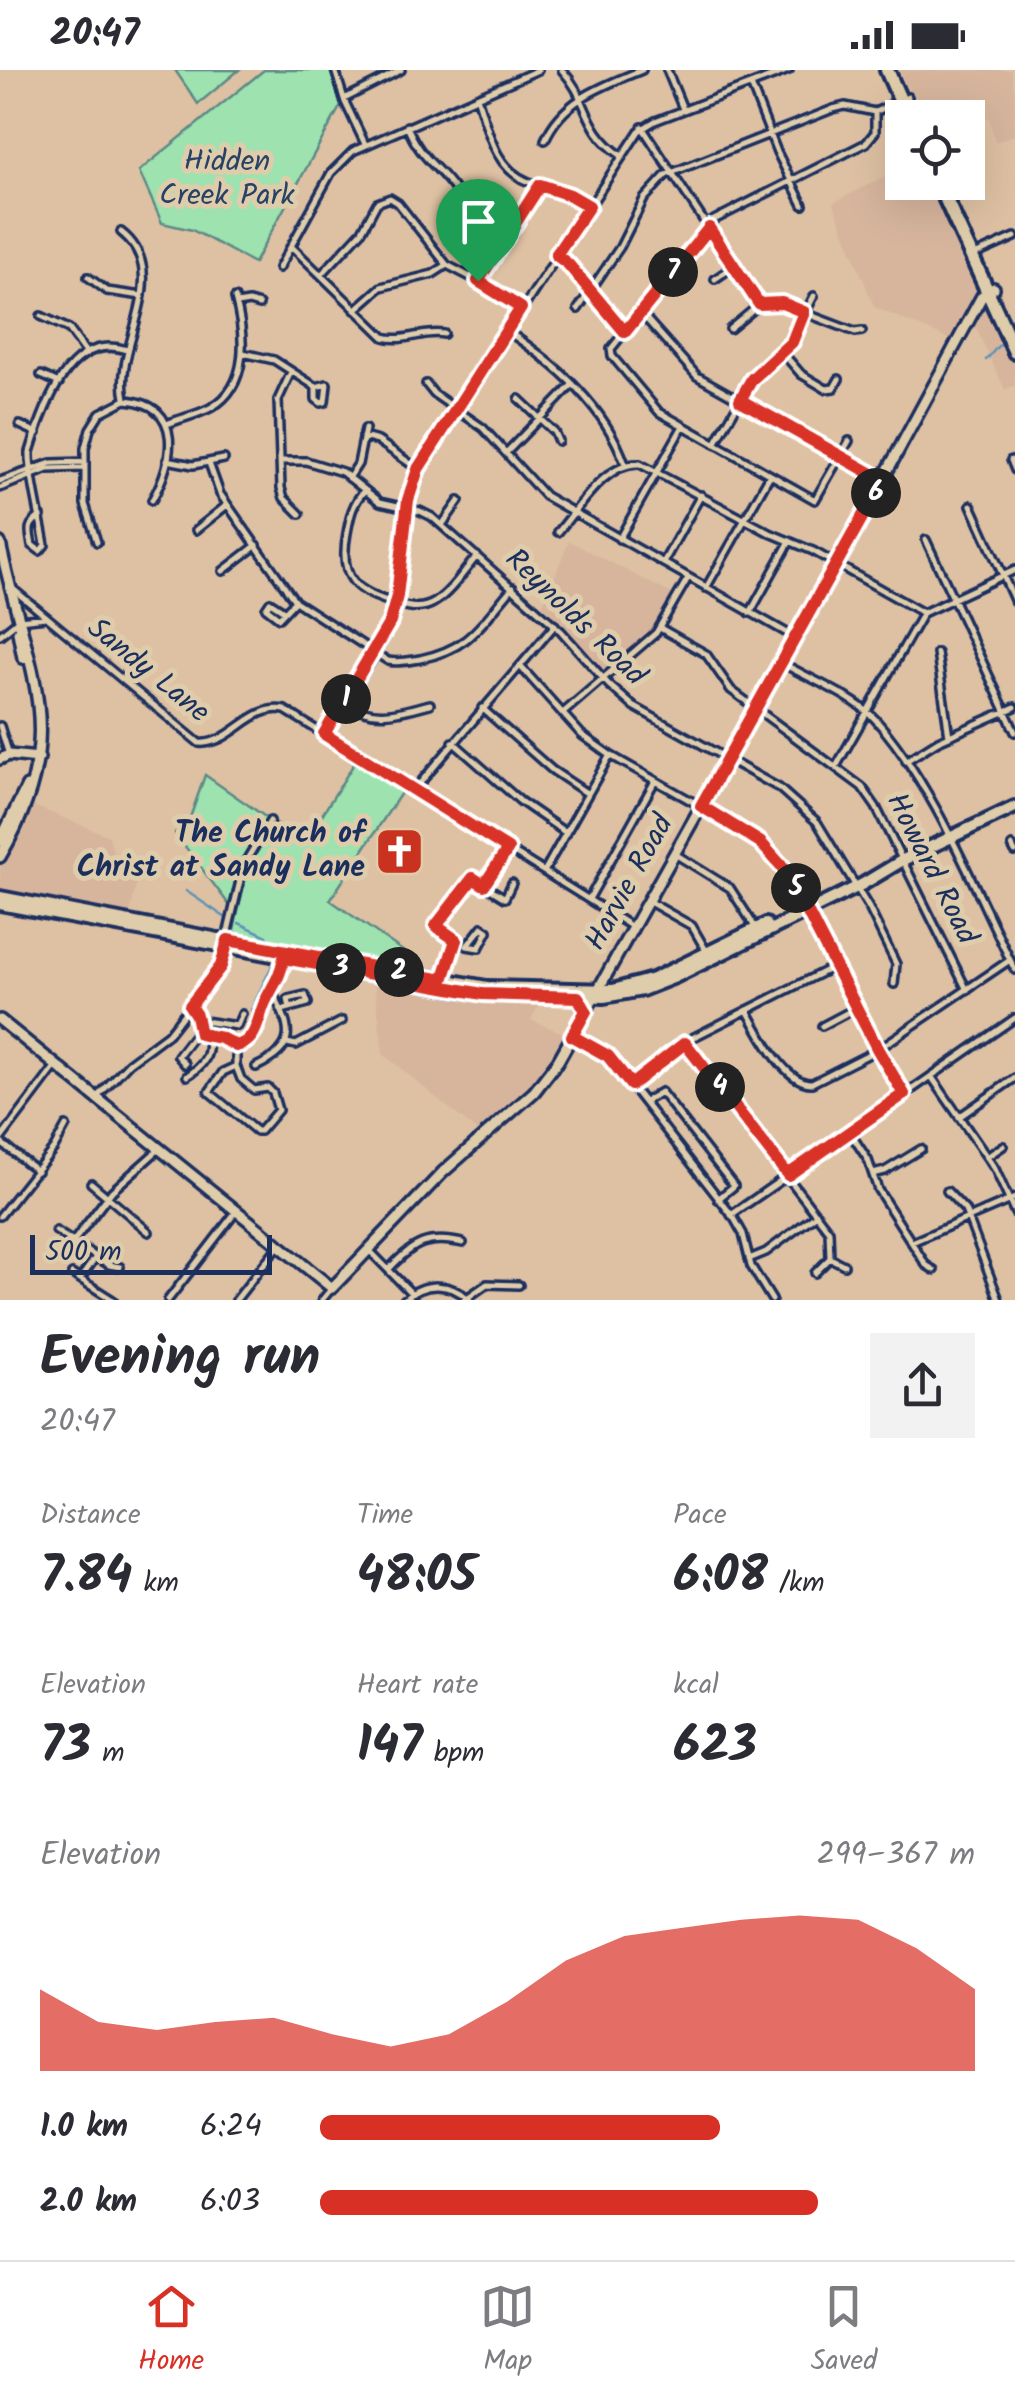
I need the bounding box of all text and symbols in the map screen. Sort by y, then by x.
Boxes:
text: 20:47 [50,5,140,65]
map controls [885,100,985,200]
button: locate [885,100,985,200]
park label: Hidden Creek Park [159,138,296,220]
pin [436,179,521,282]
icon: arrive [451,194,506,249]
pin: 7 [648,247,698,297]
text: 7 [666,249,680,294]
pin: 6 [851,468,901,518]
text: 6 [868,470,884,515]
street label: Reynolds Road [493,538,658,699]
street label: Sandy Lane [76,606,220,736]
pin: 1 [321,674,371,724]
text: 1 [342,676,350,721]
street label: Howard Road [872,785,990,954]
street label: Harvie Road [573,805,688,960]
place label: The Church of Christ at Sandy Lane [77,810,368,892]
church icon: The Church of Christ at Sandy Lane [374,825,426,877]
pin: 5 [771,863,821,913]
text: 5 [789,865,803,910]
pin: 3 [316,943,366,993]
text: 3 [333,945,349,990]
pin: 2 [374,947,424,997]
text: 2 [391,949,407,994]
pin: 4 [695,1062,745,1112]
text: 4 [712,1064,728,1109]
scale bar [30,1230,272,1274]
text: 500 m [45,1230,122,1275]
text: Evening run [40,1316,320,1403]
button: share [870,1333,975,1438]
text: 20:47 [40,1397,115,1448]
text: Distance [40,1493,141,1538]
text: Time [357,1493,413,1538]
text: Pace [673,1493,727,1538]
text: 7.84 [40,1538,132,1618]
text: 48:05 [357,1538,477,1618]
text: 6:08 [673,1538,768,1618]
text: km [132,1561,179,1606]
text: /km [768,1561,824,1606]
text: Elevation [40,1663,146,1708]
text: Heart rate [357,1663,478,1708]
text: kcal [673,1663,719,1708]
text: 73 [40,1708,91,1788]
text: 147 [357,1708,423,1788]
text: 623 [673,1708,757,1788]
text: m [91,1731,124,1776]
text: bpm [423,1731,484,1776]
text: Elevation [40,1830,161,1881]
text: 299–367 m [817,1830,975,1881]
text: 1.0 km [40,2102,128,2153]
text: 6:24 [200,2102,262,2153]
text: 2.0 km [40,2177,137,2228]
text: 6:03 [200,2177,260,2228]
tab: Home [138,2279,204,2384]
tab: Map [480,2279,535,2384]
tab: Saved [811,2279,877,2384]

